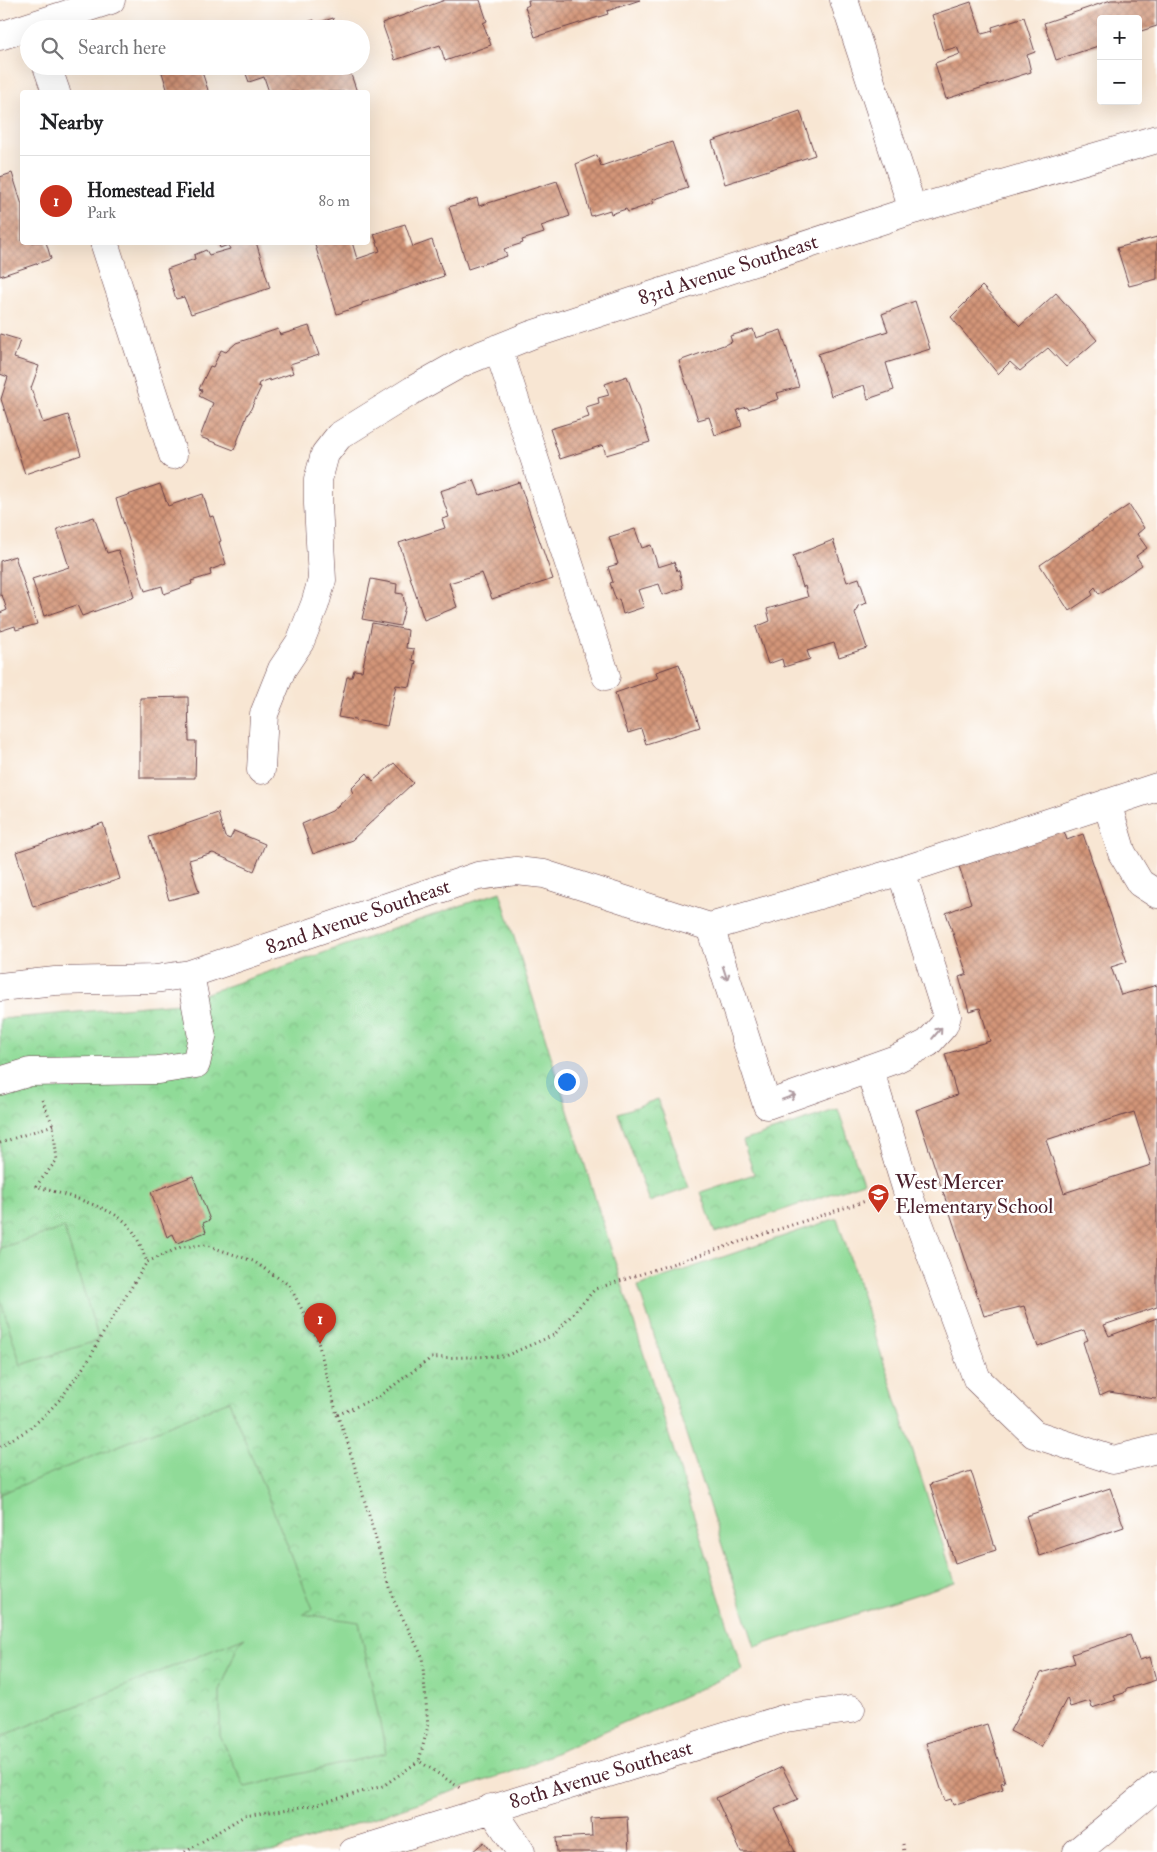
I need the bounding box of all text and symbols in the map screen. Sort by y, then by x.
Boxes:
map controls [1097,15,1142,105]
button: + [1097,15,1142,60]
search box [20,20,370,75]
icon: search [38,34,66,62]
text: Search here [78,36,166,60]
button: − [1097,60,1142,105]
text: Nearby [40,109,103,136]
text: Homestead Field [87,179,215,203]
text: 1 [53,191,59,211]
text: 80 m [319,191,350,211]
text: Park [87,203,116,223]
street label: 83rd Avenue Southeast [635,228,821,312]
street label: 82nd Avenue Southeast [262,873,454,961]
one-way arrow [720,965,730,981]
one-way arrow [931,1027,942,1040]
your location [554,1069,580,1095]
one-way arrow [781,1092,797,1101]
place label: West Mercer Elementary School [894,1169,1054,1220]
school or university icon: West Mercer Elementary School [867,1182,891,1213]
pin: 1 [304,1303,336,1344]
street label: 80th Avenue Southeast [506,1734,696,1816]

